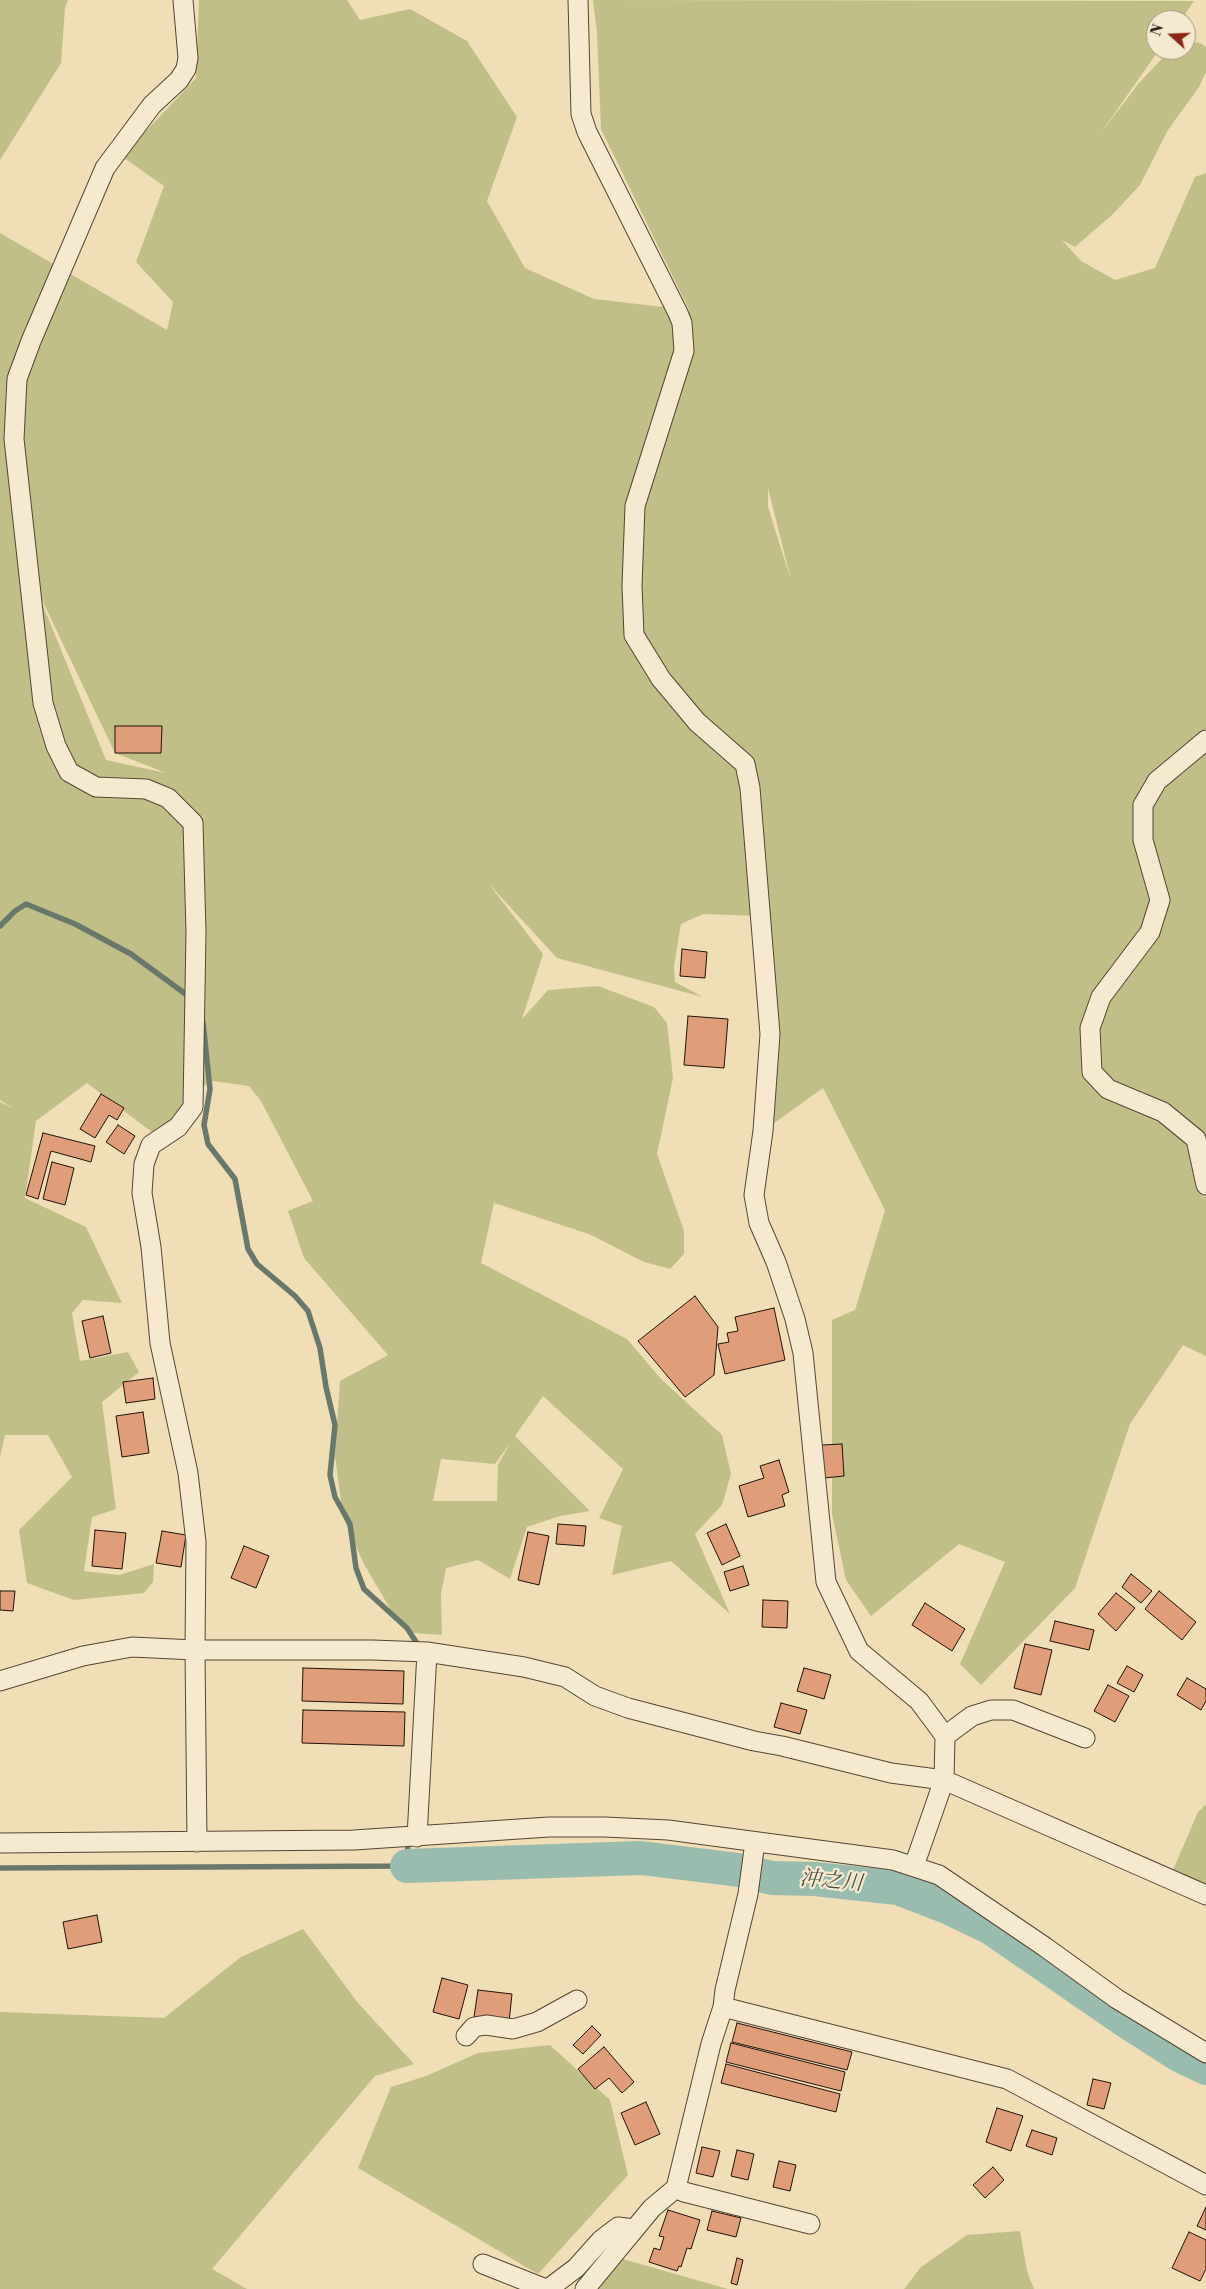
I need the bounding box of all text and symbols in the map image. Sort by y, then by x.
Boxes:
north arrow [1146,10,1196,60]
text: N [1147,22,1168,39]
water label: 沖之川 [799,1867,863,1897]

